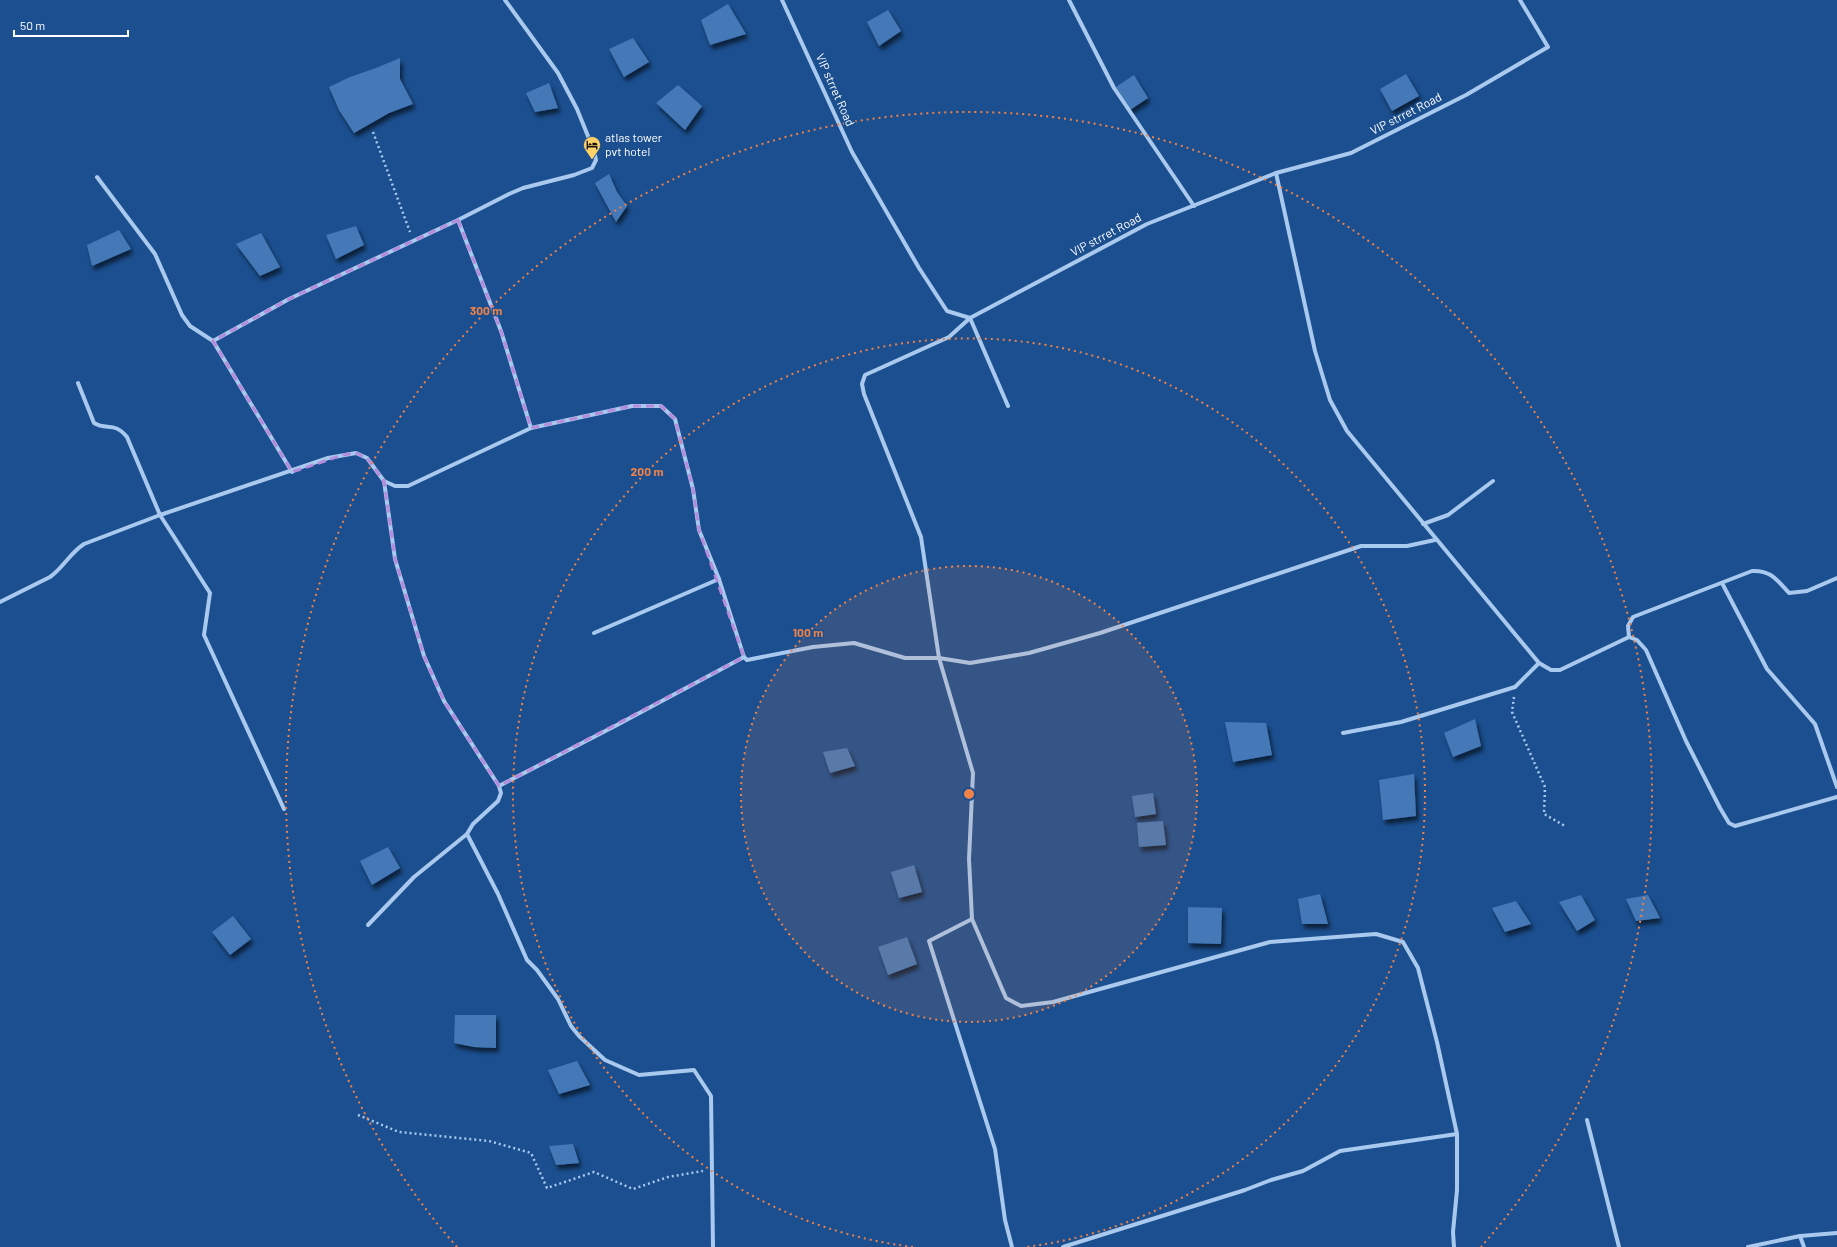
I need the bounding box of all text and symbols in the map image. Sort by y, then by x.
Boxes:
scale bar [14,12,128,38]
text: 50 m [20,18,45,32]
street label: VIP strret Road [814,51,858,128]
street label: VIP strret Road [1368,89,1444,137]
place label: atlas tower pvt hotel [605,130,663,158]
hotel icon: atlas tower pvt hotel [582,135,602,160]
street label: VIP strret Road [1068,210,1143,259]
text: 300 m [470,303,502,317]
text: 200 m [631,464,663,478]
text: 100 m [793,625,823,639]
centre of rings [962,787,976,801]

